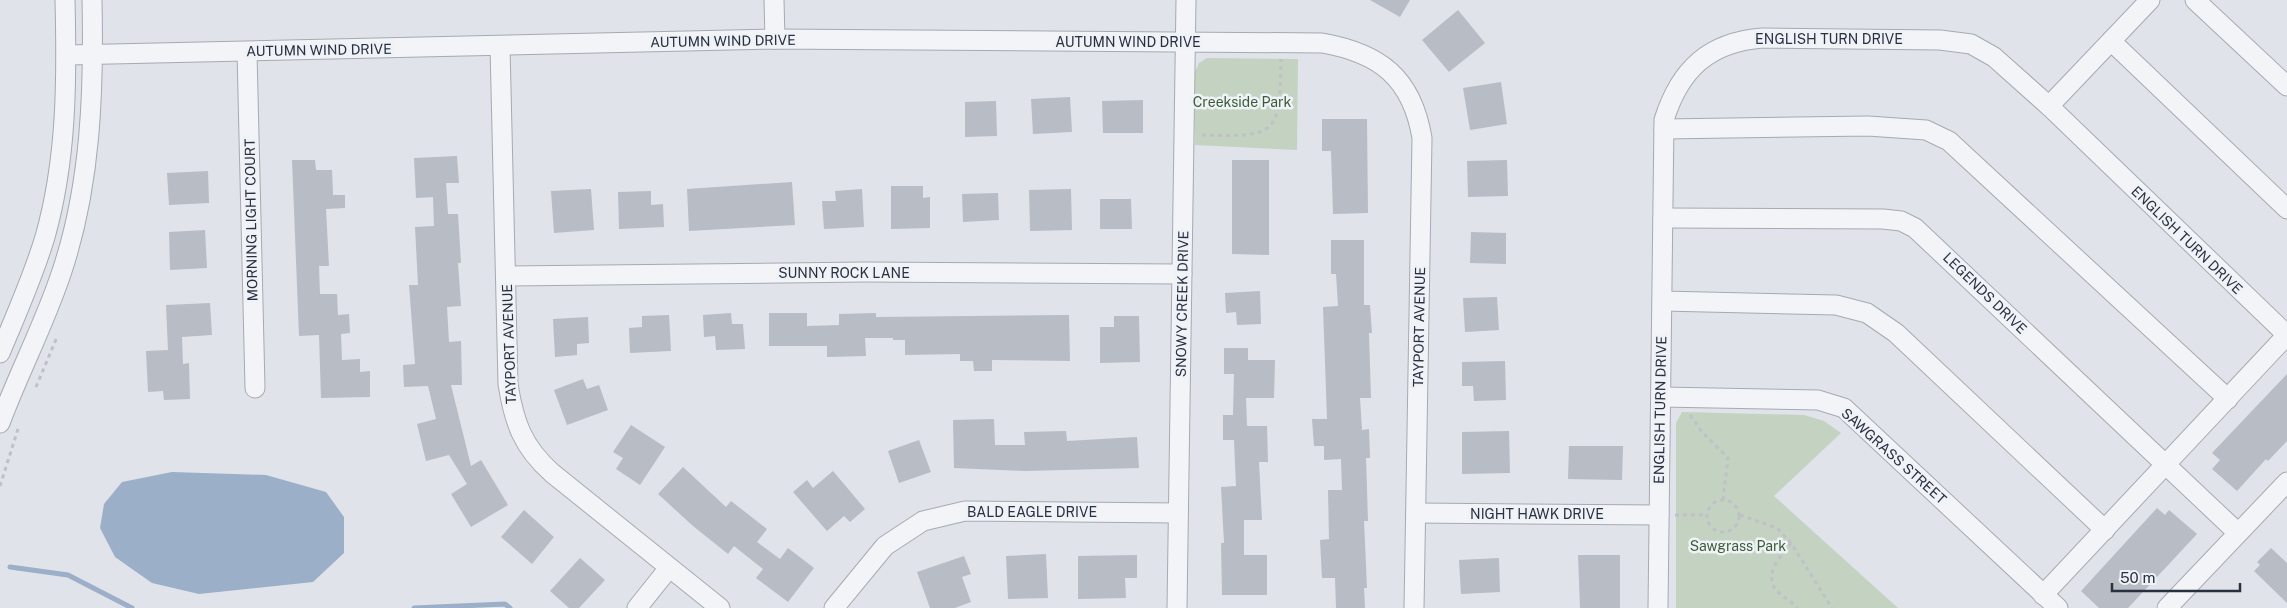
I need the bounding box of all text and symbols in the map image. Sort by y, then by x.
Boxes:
street label: ENGLISH TURN DRIVE [1755,31,1903,47]
street label: AUTUMN WIND DRIVE [650,32,796,50]
street label: AUTUMN WIND DRIVE [1055,34,1201,50]
street label: AUTUMN WIND DRIVE [246,41,392,59]
park label: Creekside Park [1193,94,1291,110]
street label: MORNING LIGHT COURT [242,138,260,302]
street label: ENGLISH TURN DRIVE [2128,183,2246,297]
street label: SNOWY CREEK DRIVE [1173,231,1191,377]
street label: LEGENDS DRIVE [1940,249,2030,337]
street label: SUNNY ROCK LANE [778,265,910,281]
street label: TAYPORT AVENUE [1410,267,1428,387]
street label: TAYPORT AVENUE [499,284,519,404]
street label: ENGLISH TURN DRIVE [1651,336,1669,484]
street label: SAWGRASS STREET [1838,405,1950,507]
street label: BALD EAGLE DRIVE [967,504,1097,520]
street label: NIGHT HAWK DRIVE [1470,506,1604,522]
park label: Sawgrass Park [1690,538,1786,554]
scale bar [2112,560,2240,592]
text: 50 m [2120,569,2155,586]

